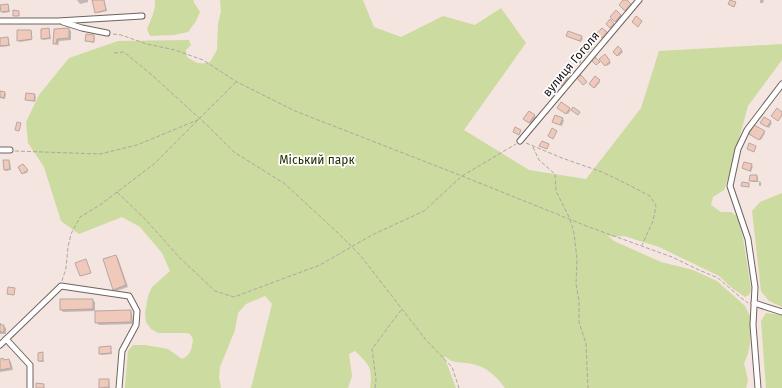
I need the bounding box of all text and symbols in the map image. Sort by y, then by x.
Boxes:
street label: вулиця Гоголя [540,29,602,99]
park label: Міський парк [279,153,355,167]

